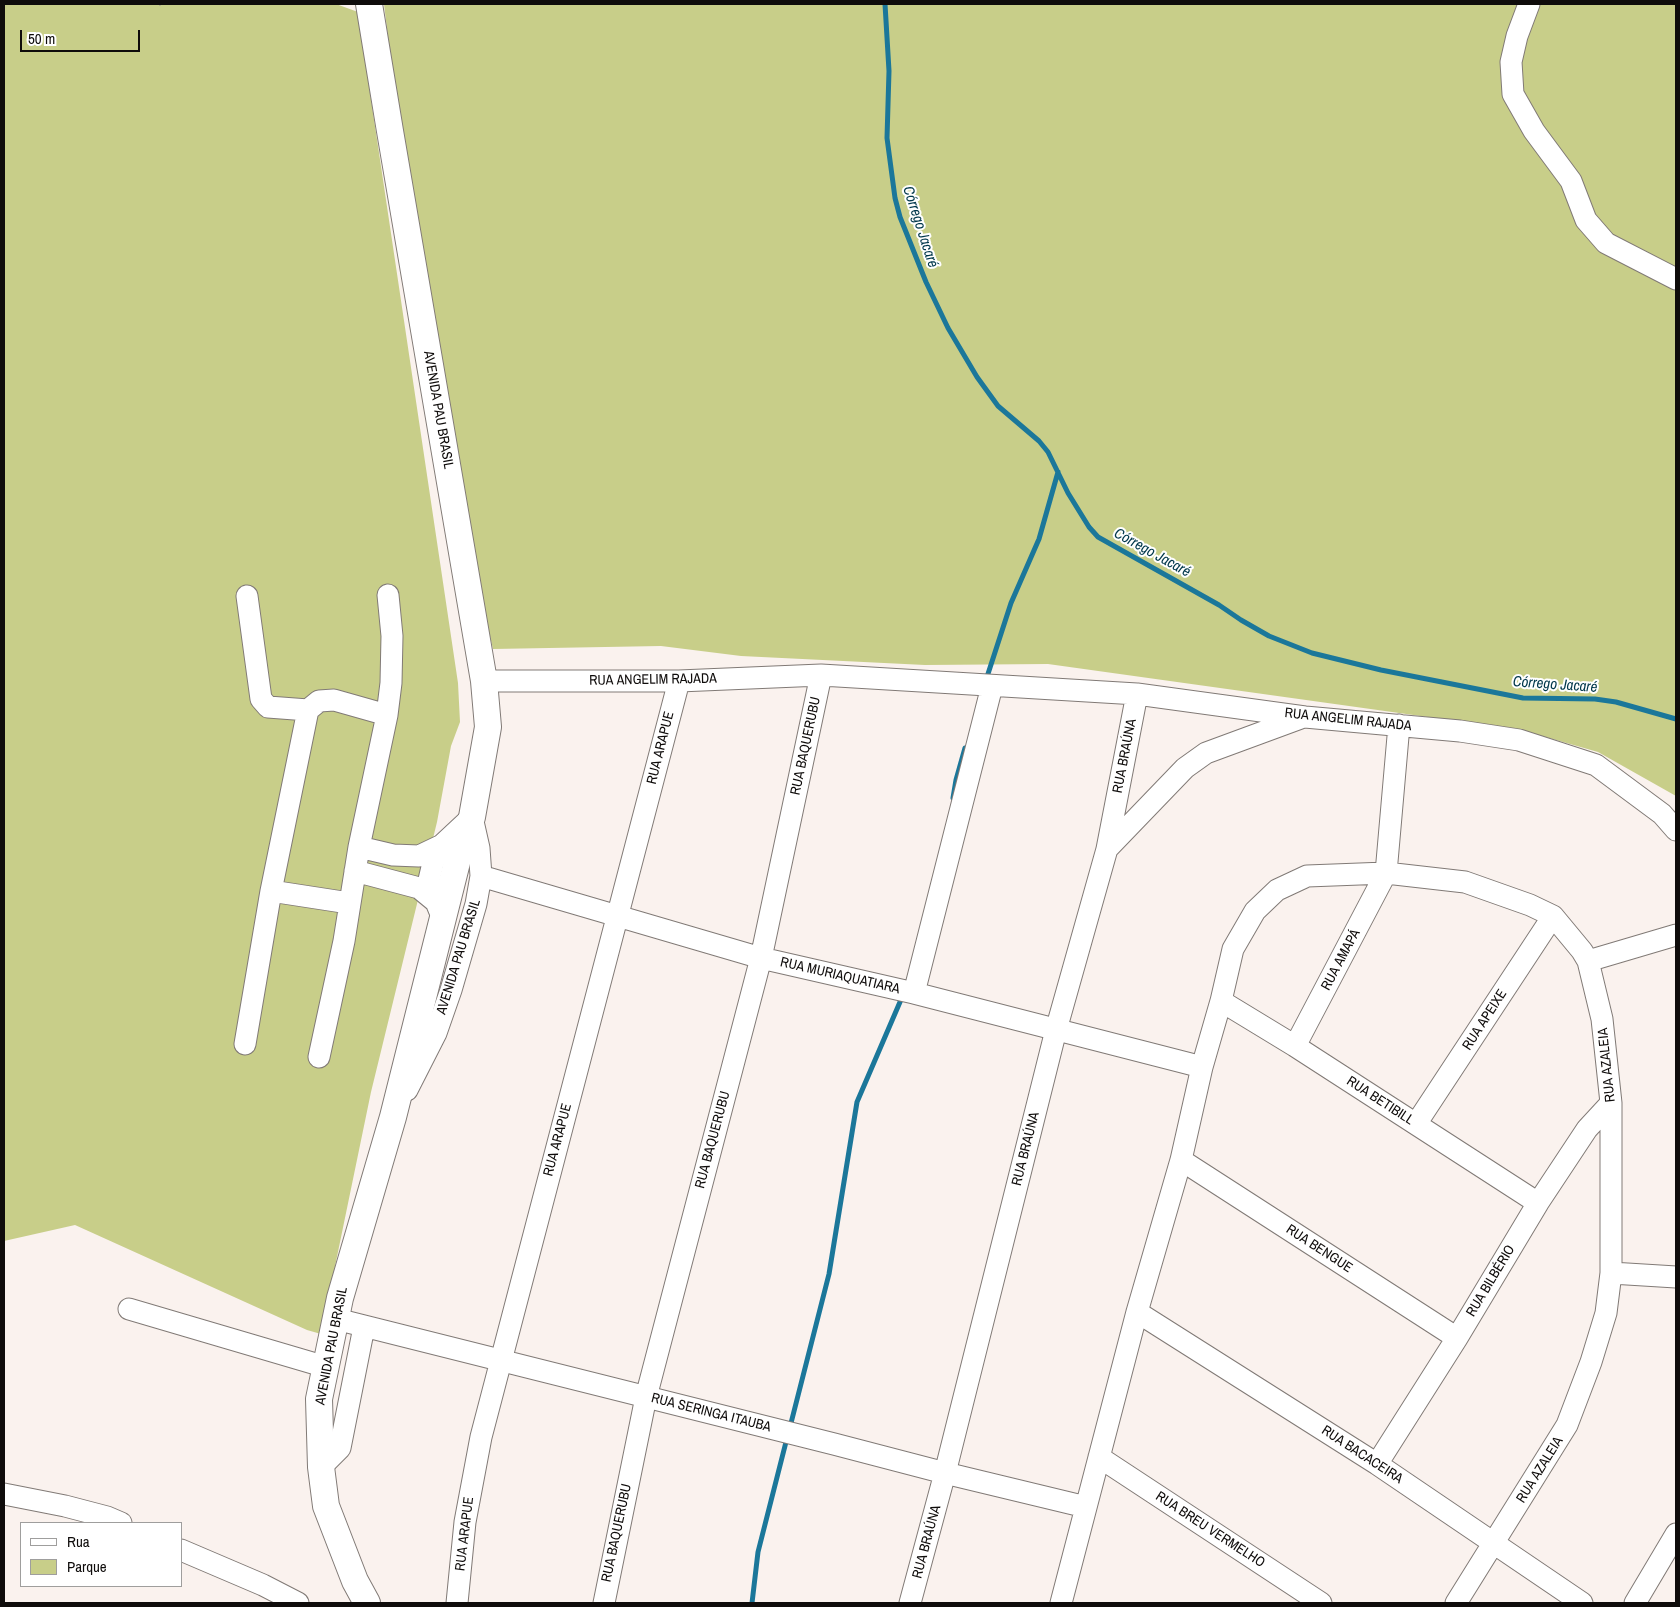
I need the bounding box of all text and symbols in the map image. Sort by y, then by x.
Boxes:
scale bar [22,20,142,52]
text: 50 m [28,28,55,49]
water label: Córrego Jacaré [898,184,942,270]
street label: AVENIDA PAU BRASIL [419,350,457,470]
water label: Córrego Jacaré [1111,525,1193,581]
street label: RUA ANGELIM RAJADA [589,670,717,690]
water label: Córrego Jacaré [1512,673,1598,697]
street label: RUA BAQUERUBU [787,695,825,797]
street label: RUA ANGELIM RAJADA [1284,705,1412,735]
street label: RUA ARAPUE [644,710,678,786]
street label: RUA BRAÚNA [1110,717,1140,795]
street label: AVENIDA PAU BRASIL [433,897,485,1017]
street label: RUA AMAPÁ [1318,927,1364,993]
street label: RUA MURIAQUATIARA [779,954,901,998]
street label: RUA APEIXE [1459,987,1511,1053]
street label: RUA AZALEIA [1595,1027,1619,1103]
street label: RUA BETIBILL [1343,1073,1417,1129]
street label: RUA BAQUERUBU [692,1089,734,1191]
street label: RUA ARAPUE [540,1102,576,1178]
street label: RUA BRAÚNA [1009,1110,1043,1188]
street label: RUA BENGUE [1283,1221,1355,1277]
street label: RUA BILBÉRIO [1463,1242,1519,1320]
street label: AVENIDA PAU BRASIL [312,1286,352,1406]
street label: RUA SERINGA ITAUBA [649,1390,773,1436]
street label: RUA BACACEIRA [1318,1422,1406,1488]
street label: RUA AZALEIA [1513,1434,1567,1506]
street label: RUA BAQUERUBU [598,1482,636,1584]
street label: RUA BREU VERMELHO [1152,1488,1268,1572]
street label: RUA ARAPUE [452,1496,478,1572]
street label: RUA BRAÚNA [909,1503,945,1581]
legend [20,1522,182,1587]
text: Rua [67,1531,90,1552]
text: Parque [67,1556,107,1577]

